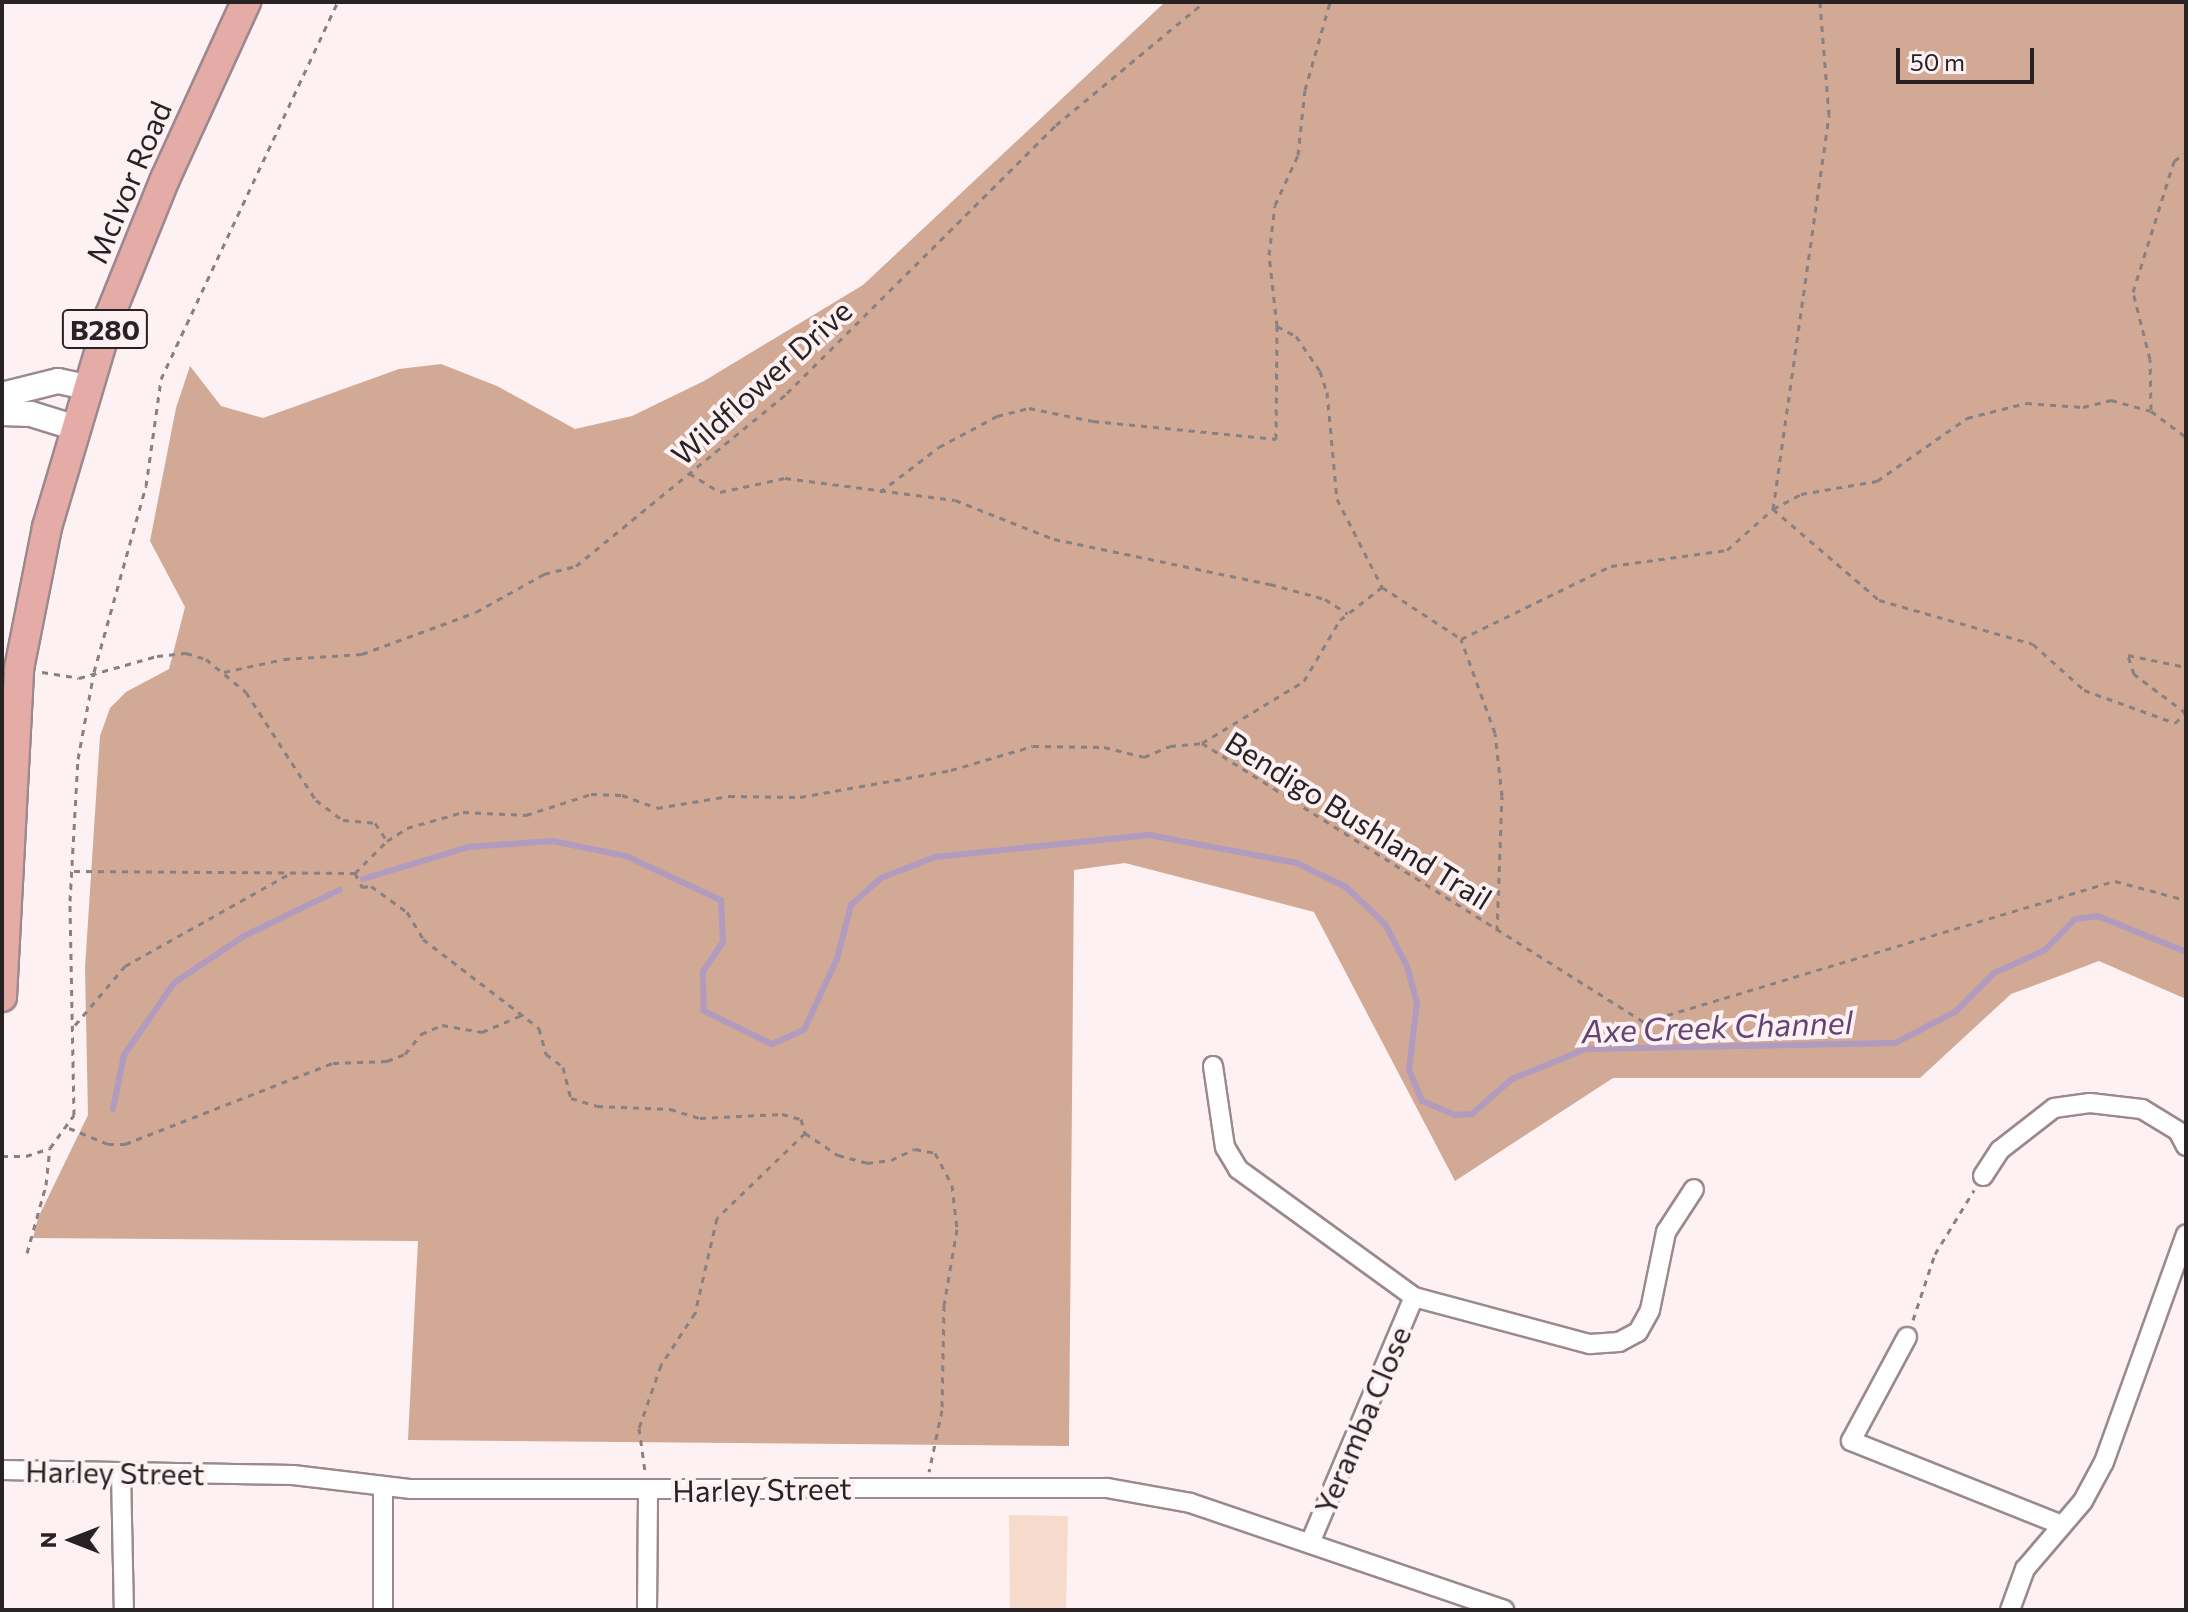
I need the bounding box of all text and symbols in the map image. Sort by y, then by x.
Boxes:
scale bar [1900,32,2038,82]
text: 50 m [1910,47,1965,76]
street label: McIvor Road [78,96,178,268]
street label: Wildflower Drive [664,292,858,472]
road number: B280 [61,305,149,353]
street label: Bendigo Bushland Trail [1219,723,1499,917]
water label: Axe Creek Channel [1581,1002,1853,1050]
street label: Yeramba Close [1306,1321,1418,1519]
street label: Harley Street [25,1452,205,1492]
street label: Harley Street [672,1469,852,1509]
north arrow [32,1500,112,1580]
text: N [34,1532,61,1548]

